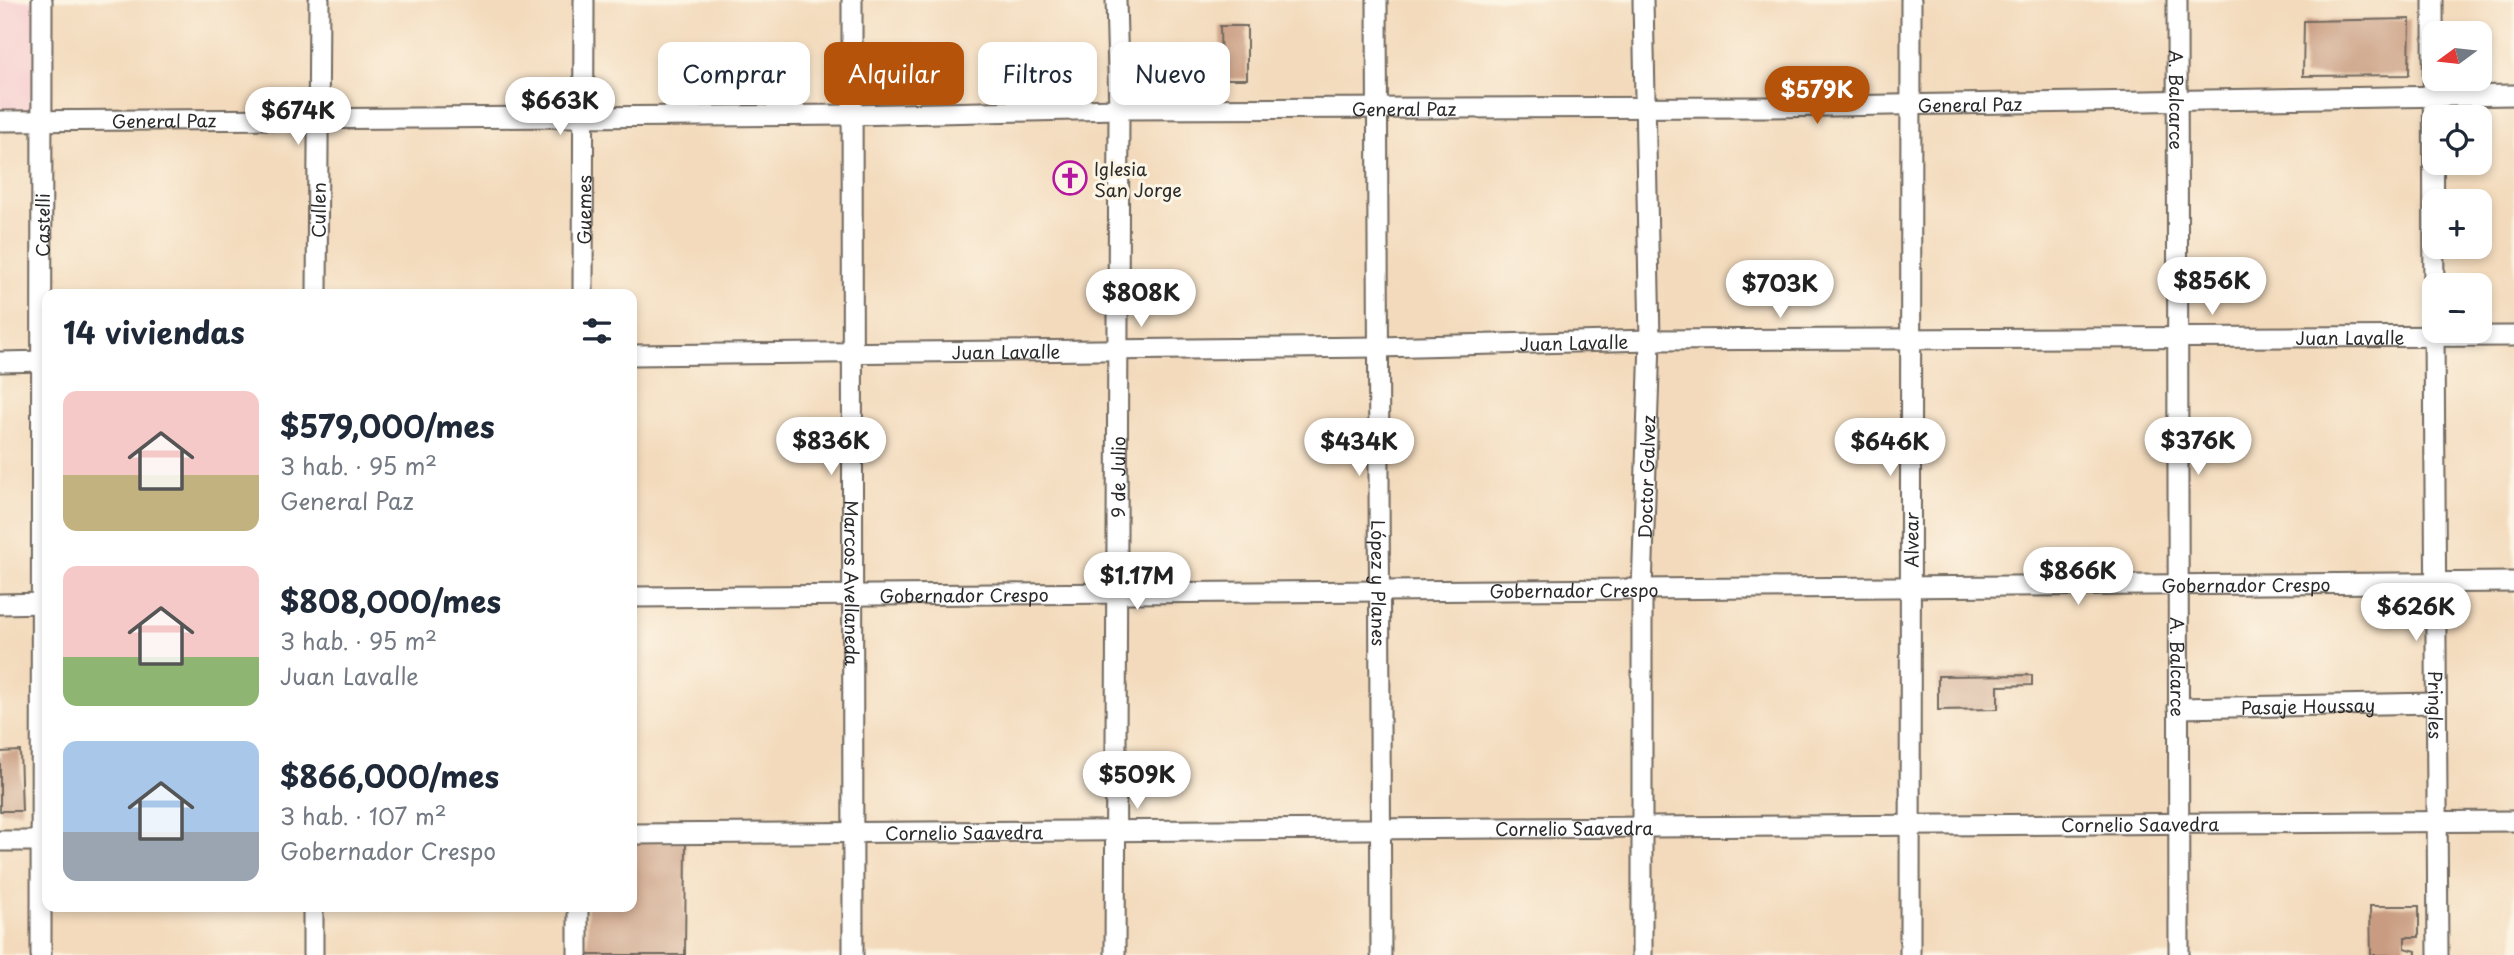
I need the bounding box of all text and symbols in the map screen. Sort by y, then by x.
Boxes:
north arrow [2422,21,2492,91]
map controls [2422,21,2492,343]
chip: Comprar [658,42,810,105]
chip: Alquilar [824,42,964,105]
chip: Filtros [978,42,1097,105]
chip: Nuevo [1111,42,1230,105]
street label: A. Balcarce [2164,50,2191,150]
pin: $579K [1768,66,1866,126]
text: $579K [1781,71,1853,106]
pin: $663K [511,78,609,137]
text: $663K [521,82,599,117]
pin: $674K [249,88,347,147]
street label: General Paz [1917,89,2023,118]
text: $674K [261,92,335,127]
street label: General Paz [1352,94,1457,122]
button: locate [2422,105,2492,175]
street label: General Paz [112,106,217,134]
place label: Iglesia San Jorge [1094,155,1182,203]
church icon: Iglesia San Jorge [1051,159,1089,197]
street label: Guemes [570,175,597,245]
street label: Cullen [304,182,331,238]
button: + [2422,189,2492,259]
street label: Castelli [28,193,55,257]
pin: $856K [2163,258,2261,317]
pin: $703K [1731,260,1829,320]
text: $856K [2173,262,2251,297]
text: $703K [1742,265,1818,300]
pin: $808K [1092,270,1190,329]
button: − [2422,273,2492,343]
text: $808K [1102,274,1180,309]
text: 14 viviendas [63,309,245,354]
icon: filters [578,312,616,350]
street label: Juan Lavalle [2295,323,2404,351]
street label: Juan Lavalle [1519,327,1629,357]
street label: Juan Lavalle [952,337,1061,365]
text: $579,000/mes [280,403,495,448]
street label: Doctor Galvez [1630,414,1661,539]
pin: $836K [782,418,880,477]
pin: $376K [2149,418,2247,477]
icon: home [119,419,203,503]
pin: $434K [1310,419,1408,478]
pin: $646K [1841,419,1939,478]
text: $836K [792,422,870,457]
text: $376K [2161,422,2235,457]
text: $434K [1320,423,1398,458]
text: $646K [1851,423,1929,458]
street label: 9 de Julio [1104,436,1131,518]
text: 3 hab. · 95 m² [280,448,437,483]
text: General Paz [280,483,414,518]
street label: Marcos Avellaneda [839,500,866,666]
street label: Alvear [1897,511,1924,568]
street label: López y Planes [1366,520,1393,646]
pin: $866K [2029,548,2127,607]
pin: $1.17M [1080,552,1194,612]
text: $866K [2039,552,2117,587]
text: $1.17M [1100,557,1174,592]
street label: Gobernador Crespo [2161,570,2331,598]
street label: Gobernador Crespo [1489,575,1659,604]
text: $808,000/mes [280,578,501,623]
street label: Gobernador Crespo [879,580,1049,609]
pin: $626K [2367,584,2465,643]
text: $626K [2377,588,2455,623]
icon: home [119,594,203,678]
street label: A. Balcarce [2165,617,2192,717]
text: 3 hab. · 95 m² [280,623,437,658]
text: Juan Lavalle [280,658,419,693]
street label: Pringles [2423,671,2450,739]
street label: Pasaje Houssay [2241,691,2375,720]
pin: $509K [1088,752,1186,811]
text: $866,000/mes [280,753,499,798]
text: $509K [1099,756,1175,791]
icon: home [119,769,203,853]
text: 3 hab. · 107 m² [280,798,447,833]
street label: Cornelio Saavedra [2061,810,2219,838]
street label: Cornelio Saavedra [1495,813,1653,842]
street label: Cornelio Saavedra [885,818,1043,846]
text: Gobernador Crespo [280,833,496,868]

